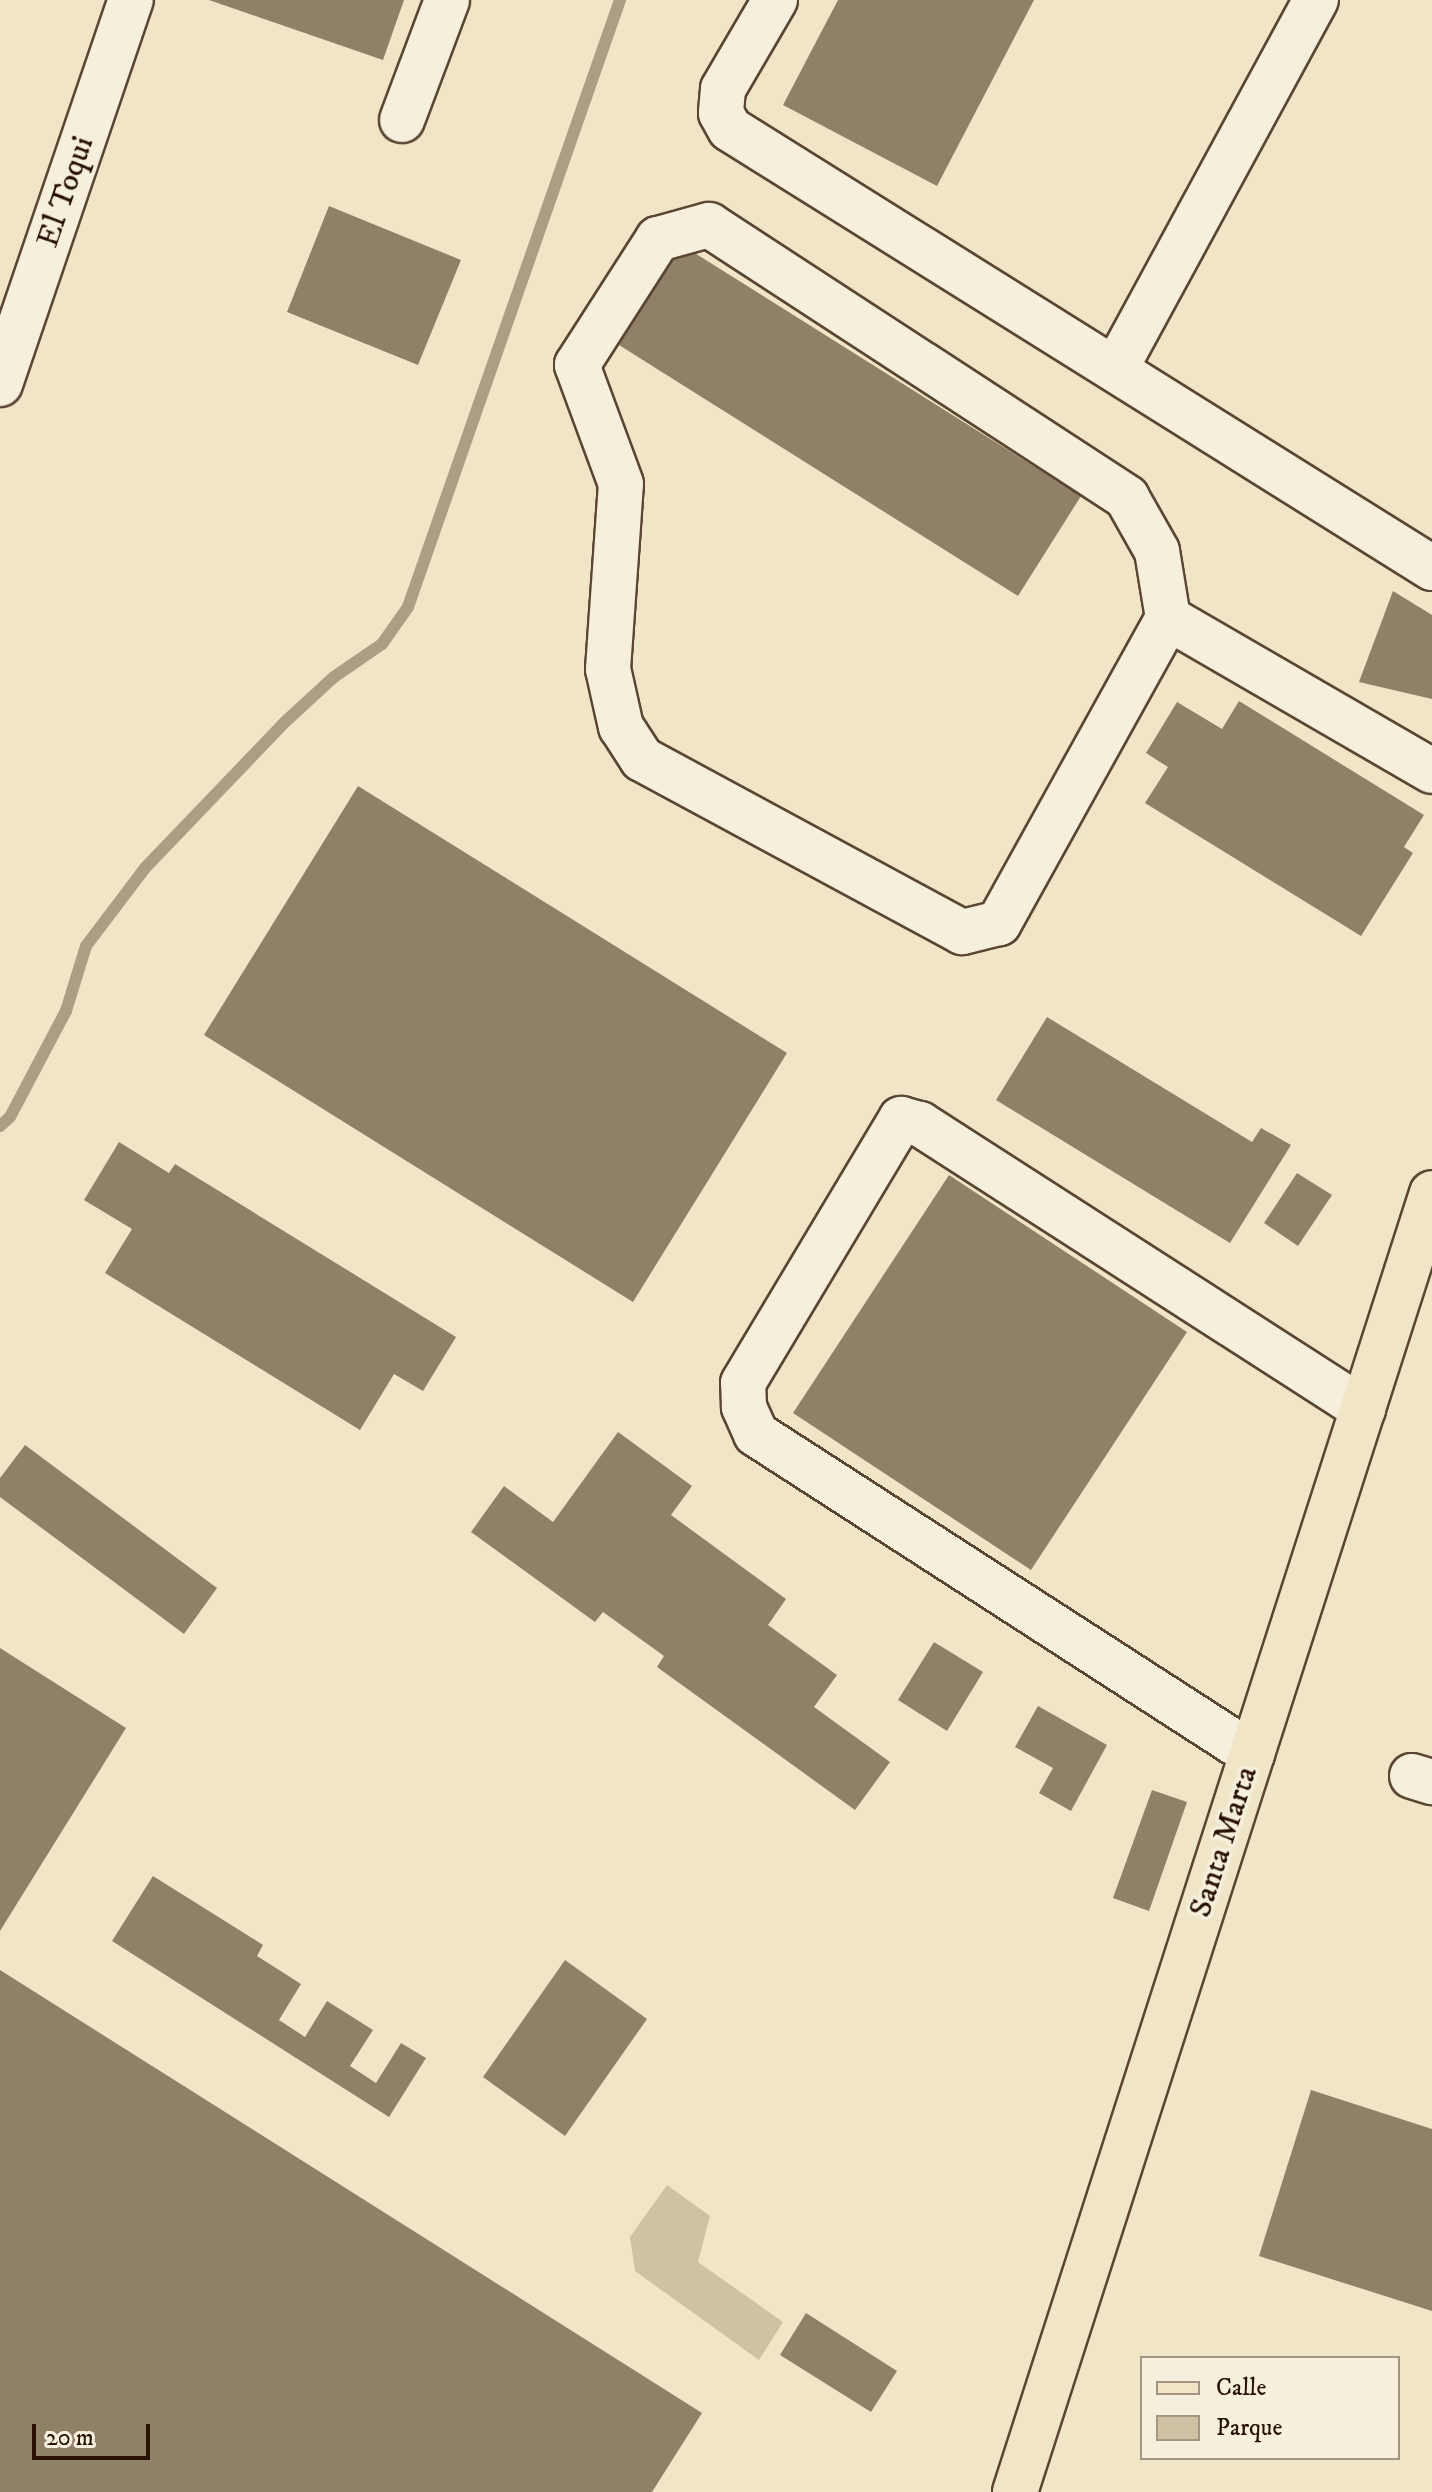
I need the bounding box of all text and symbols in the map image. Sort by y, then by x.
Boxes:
street label: El Toqui [29,131,103,253]
street label: Santa Marta [1182,1762,1266,1922]
legend [1140,2356,1400,2460]
text: Calle [1216,2373,1266,2403]
scale bar [36,2408,154,2458]
text: Parque [1216,2413,1282,2443]
text: 20 m [46,2423,94,2453]

